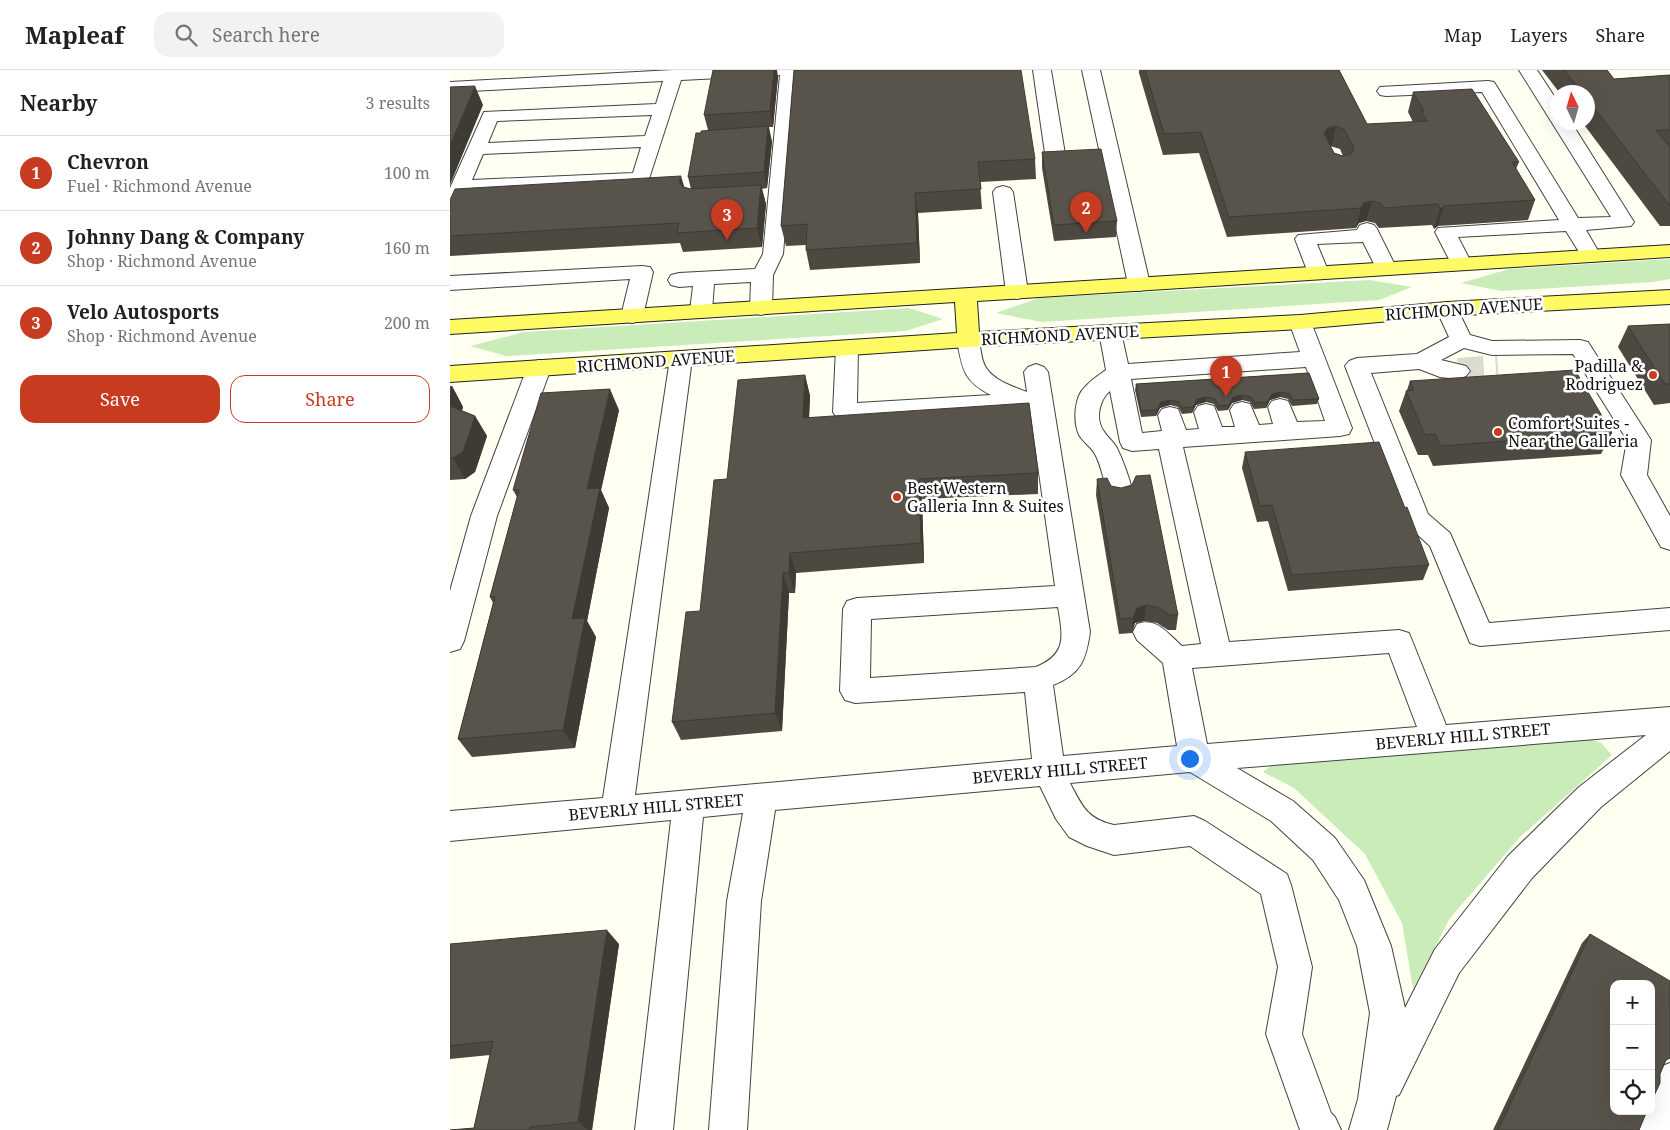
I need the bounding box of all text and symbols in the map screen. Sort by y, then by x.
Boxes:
search box [154,12,504,57]
text: Mapleaf [25,18,124,51]
icon: search [172,21,200,49]
text: Search here [212,22,320,48]
text: Map [1444,23,1482,47]
text: Layers [1510,23,1568,47]
text: Share [1596,23,1645,47]
north arrow [1550,85,1595,130]
text: Nearby [20,89,98,117]
text: 3 results [366,92,430,114]
text: Chevron [67,149,149,175]
text: 1 [31,162,41,184]
text: 100 m [384,162,430,184]
text: Fuel · Richmond Avenue [67,175,252,197]
pin: 2 [1070,192,1102,233]
pin: 3 [711,199,743,240]
text: Johnny Dang & Company [67,224,304,250]
text: 2 [31,237,41,259]
text: 160 m [384,237,430,259]
text: Shop · Richmond Avenue [67,250,257,272]
street label: RICHMOND AVENUE [1384,293,1544,325]
text: Velo Autosports [67,299,219,325]
text: 3 [31,312,41,334]
text: 200 m [384,312,430,334]
street label: RICHMOND AVENUE [980,320,1140,350]
text: Shop · Richmond Avenue [67,325,257,347]
street label: RICHMOND AVENUE [576,345,736,377]
place label: Padilla & Rodriguez [1565,355,1643,395]
pin: 1 [1210,356,1242,397]
marker: Padilla & Rodriguez [1647,369,1659,381]
button: Save [20,375,220,423]
button: Share [230,375,430,423]
place label: Comfort Suites - Near the Galleria [1508,412,1639,452]
marker: Comfort Suites - Near the Galleria [1492,426,1504,438]
place label: Best Western Galleria Inn & Suites [907,477,1064,517]
marker: Best Western Galleria Inn & Suites [891,491,903,503]
street label: BEVERLY HILL STREET [1375,717,1552,755]
your location [1177,746,1203,772]
street label: BEVERLY HILL STREET [972,751,1149,789]
street label: BEVERLY HILL STREET [568,788,745,826]
map controls [1610,980,1655,1115]
button: + [1610,980,1655,1025]
button: − [1610,1025,1655,1070]
button: locate [1610,1070,1655,1115]

